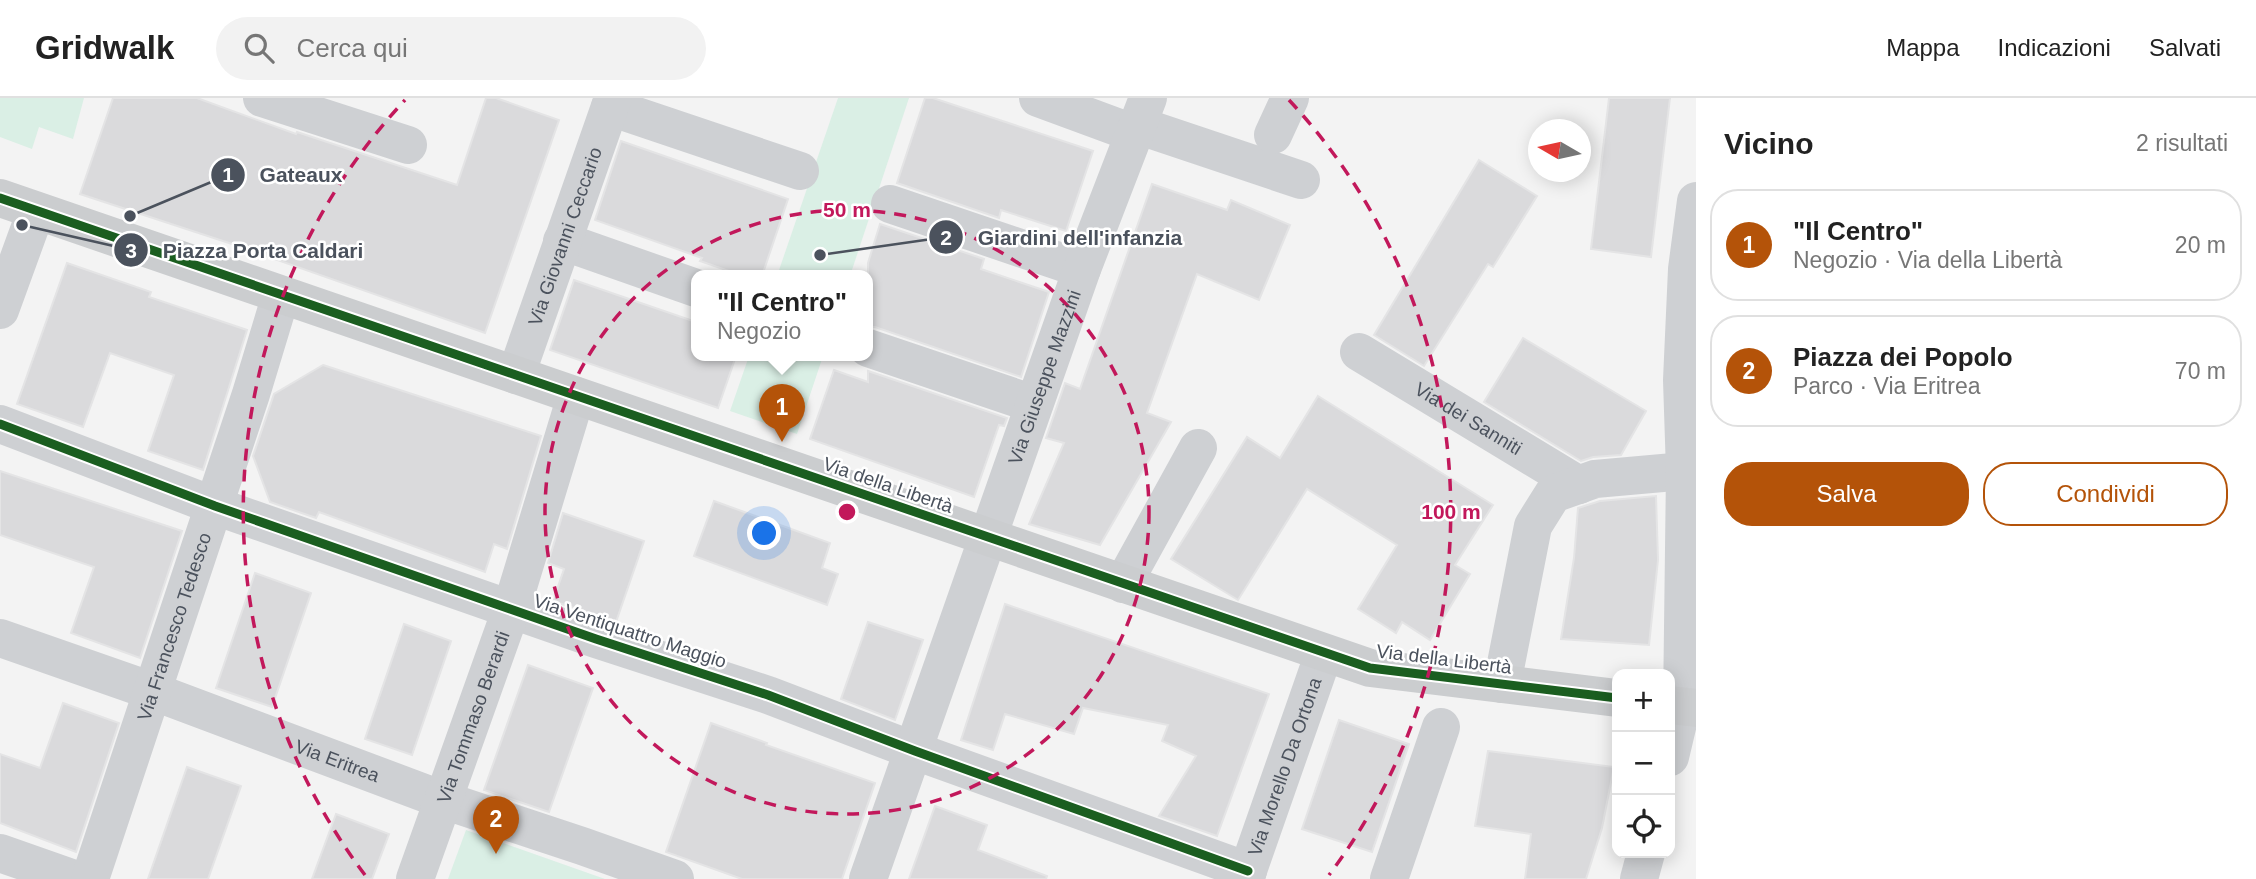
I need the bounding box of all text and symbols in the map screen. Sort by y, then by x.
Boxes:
search box [216,17,706,80]
text: Gridwalk [35,29,174,66]
icon: search [240,29,278,67]
text: Cerca qui [296,33,408,63]
text: Mappa [1886,34,1960,61]
text: Indicazioni [1998,34,2111,61]
text: Salvati [2149,34,2221,61]
north arrow [1528,119,1591,182]
text: Vicino [1724,127,1813,160]
text: 2 risultati [2136,130,2228,156]
street label: Via Giovanni Ceccario [524,144,606,328]
callout: Gateaux [210,154,356,196]
text: 1 [222,163,234,186]
text: Gateaux [260,163,343,186]
text: 50 m [823,198,871,221]
callout: Giardini dell'infanzia [928,216,1196,258]
text: "Il Centro" [1793,216,1923,246]
text: 2 [940,226,952,249]
text: Giardini dell'infanzia [978,226,1183,249]
callout: Piazza Porta Caldari [114,229,378,271]
text: 1 [1743,232,1755,258]
text: 20 m [2175,232,2226,258]
text: 3 [125,239,137,262]
text: Piazza Porta Caldari [163,239,363,262]
text: Negozio · Via della Libertà [1793,247,2062,273]
popup [691,270,873,361]
text: "Il Centro" [717,287,847,317]
street label: Via Giuseppe Mazzini [1004,287,1084,467]
text: Negozio [717,318,801,344]
text: Piazza dei Popolo [1793,342,2013,372]
text: 2 [1743,358,1755,384]
text: 70 m [2175,358,2226,384]
text: Parco · Via Eritrea [1793,373,1980,399]
street label: Via dei Sanniti [1411,378,1526,459]
pin: 1 [759,384,805,442]
street label: Via della Libertà [820,453,956,517]
button: Salva [1724,462,1969,526]
button: Condividi [1983,462,2228,526]
centre of rings [835,500,859,524]
text: 100 m [1421,500,1481,523]
your location [747,516,781,550]
street label: Via Francesco Tedesco [133,530,215,723]
street label: Via Ventiquattro Maggio [531,590,729,672]
street label: Via Tommaso Berardi [432,628,513,806]
street label: Via della Libertà [1375,640,1513,678]
map controls [1612,669,1675,858]
button: + [1612,669,1675,732]
street label: Via Morello Da Ortona [1243,674,1325,859]
button: − [1612,732,1675,795]
street label: Via Eritrea [292,735,383,786]
button: locate [1612,795,1675,858]
pin: 2 [473,796,519,854]

